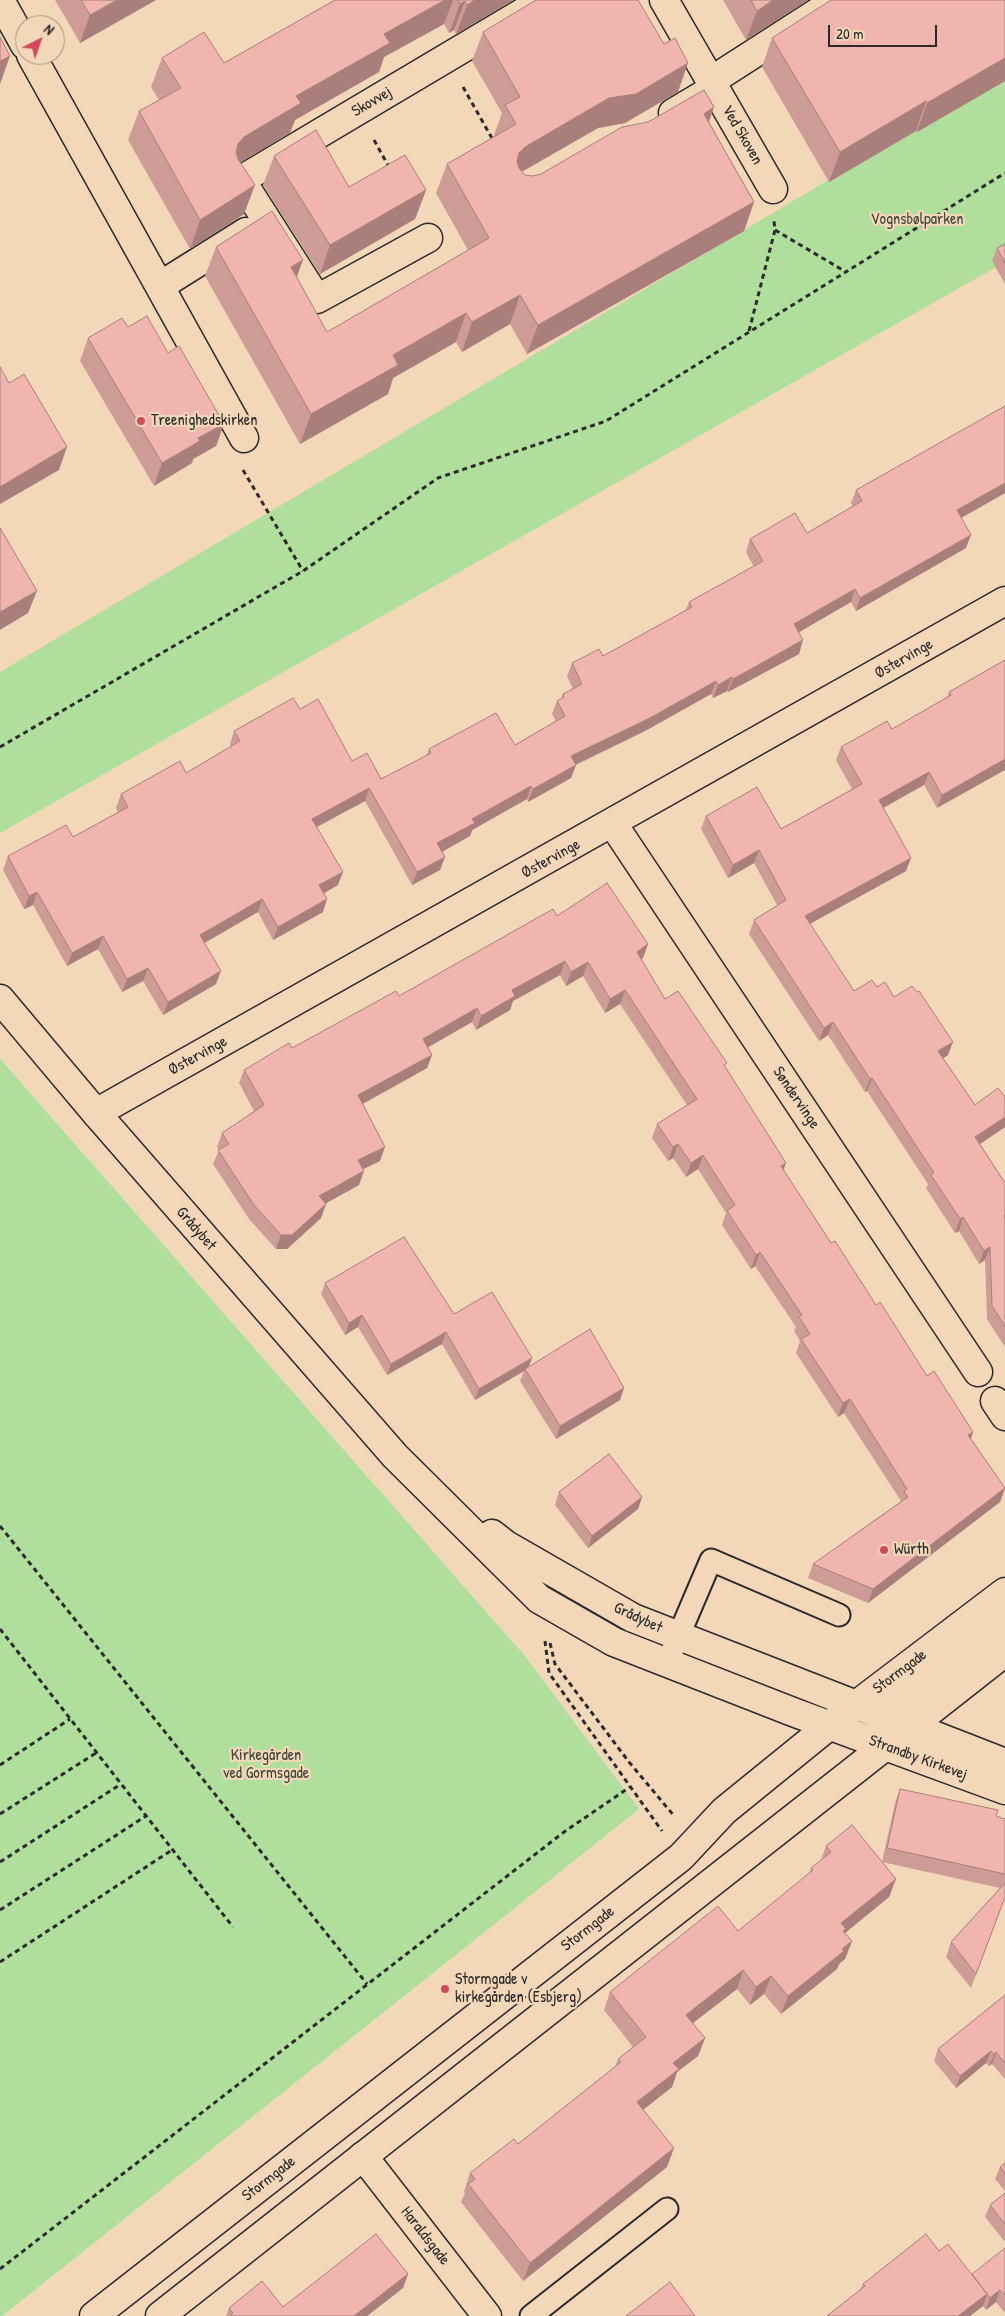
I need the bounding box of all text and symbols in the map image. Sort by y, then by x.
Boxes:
north arrow [15,15,65,65]
scale bar [830,15,939,47]
text: N [40,19,59,39]
text: 20 m [836,23,863,44]
street label: Skovvej [348,83,396,121]
street label: Ved Skoven [717,102,767,168]
park label: Vognsbølparken [870,210,964,230]
place label: Treenighedskirken [151,411,257,431]
marker: Treenighedskirken [135,415,147,427]
street label: Østervinge [871,635,937,683]
street label: Østervinge [518,835,584,883]
street label: Østervinge [165,1032,231,1080]
street label: Søndervinge [768,1063,824,1133]
street label: Grådybet [172,1203,220,1255]
place label: Würth [894,1540,929,1560]
marker: Würth [878,1544,890,1556]
street label: Grådybet [611,1598,665,1638]
street label: Stormgade [869,1646,931,1698]
street label: Strandby Kirkevej [866,1731,970,1785]
park label: Kirkegården ved Gormsgade [223,1746,309,1784]
street label: Stormgade [558,1902,618,1956]
place label: Stormgade v kirkegården (Esbjerg) [455,1970,582,2008]
marker: Stormgade v kirkegården (Esbjerg) [439,1983,451,1995]
street label: Stormgade [239,2152,299,2206]
street label: Haraldsgade [396,2203,454,2269]

